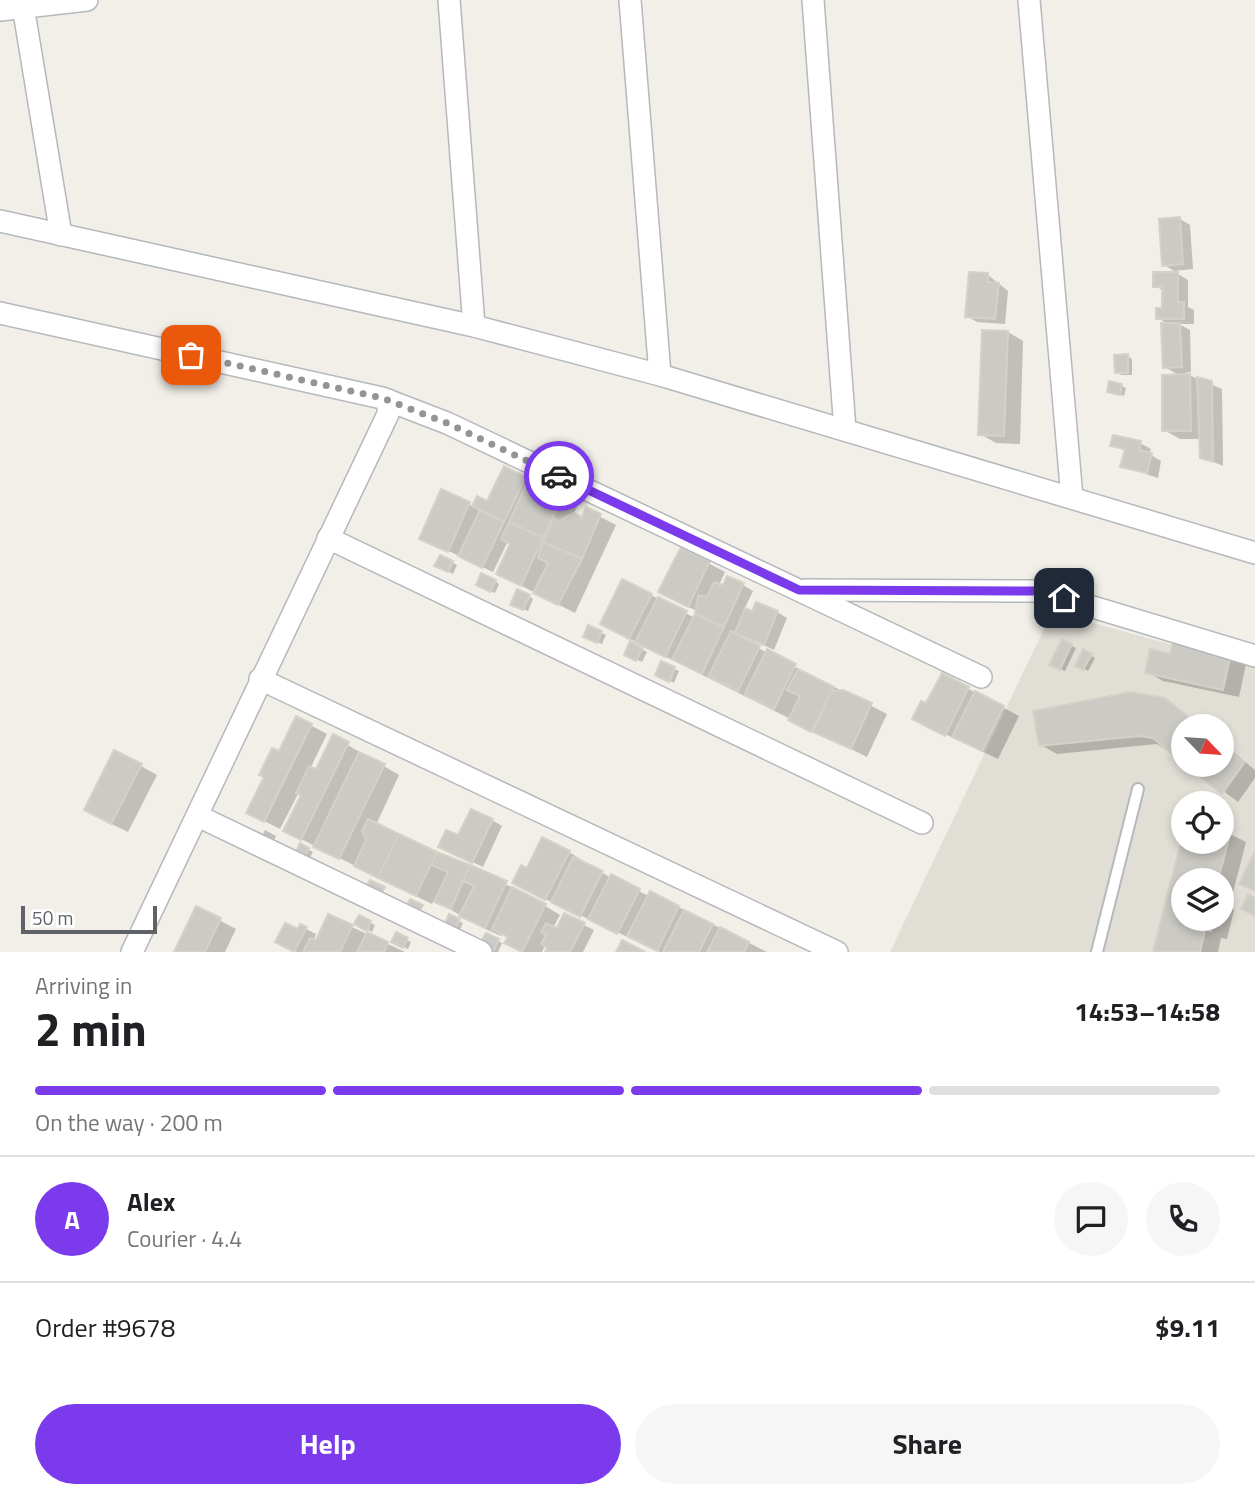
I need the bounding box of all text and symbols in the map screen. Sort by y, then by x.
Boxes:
pin [161,325,221,385]
icon: bag [172,336,210,374]
courier [524,441,594,511]
icon: car [540,457,578,495]
pin [1034,568,1094,628]
icon: home [1045,579,1083,617]
north arrow [1171,714,1234,777]
map controls [1171,714,1234,931]
button: locate [1171,791,1234,854]
button: layers [1171,868,1234,931]
scale bar [21,903,158,935]
text: 50 m [32,903,73,932]
text: Arriving in [35,968,132,1003]
text: 14:53–14:58 [1074,992,1220,1031]
text: 2 min [35,994,147,1064]
text: On the way · 200 m [35,1105,223,1140]
text: Alex [127,1182,175,1221]
button: chat [1054,1182,1128,1256]
button: phone [1146,1182,1220,1256]
text: A [64,1200,80,1239]
text: Courier · 4.4 [127,1221,242,1256]
text: Order #9678 [35,1308,175,1347]
text: $9.11 [1155,1308,1220,1347]
button: Help [35,1404,621,1484]
button: Share [635,1404,1220,1484]

